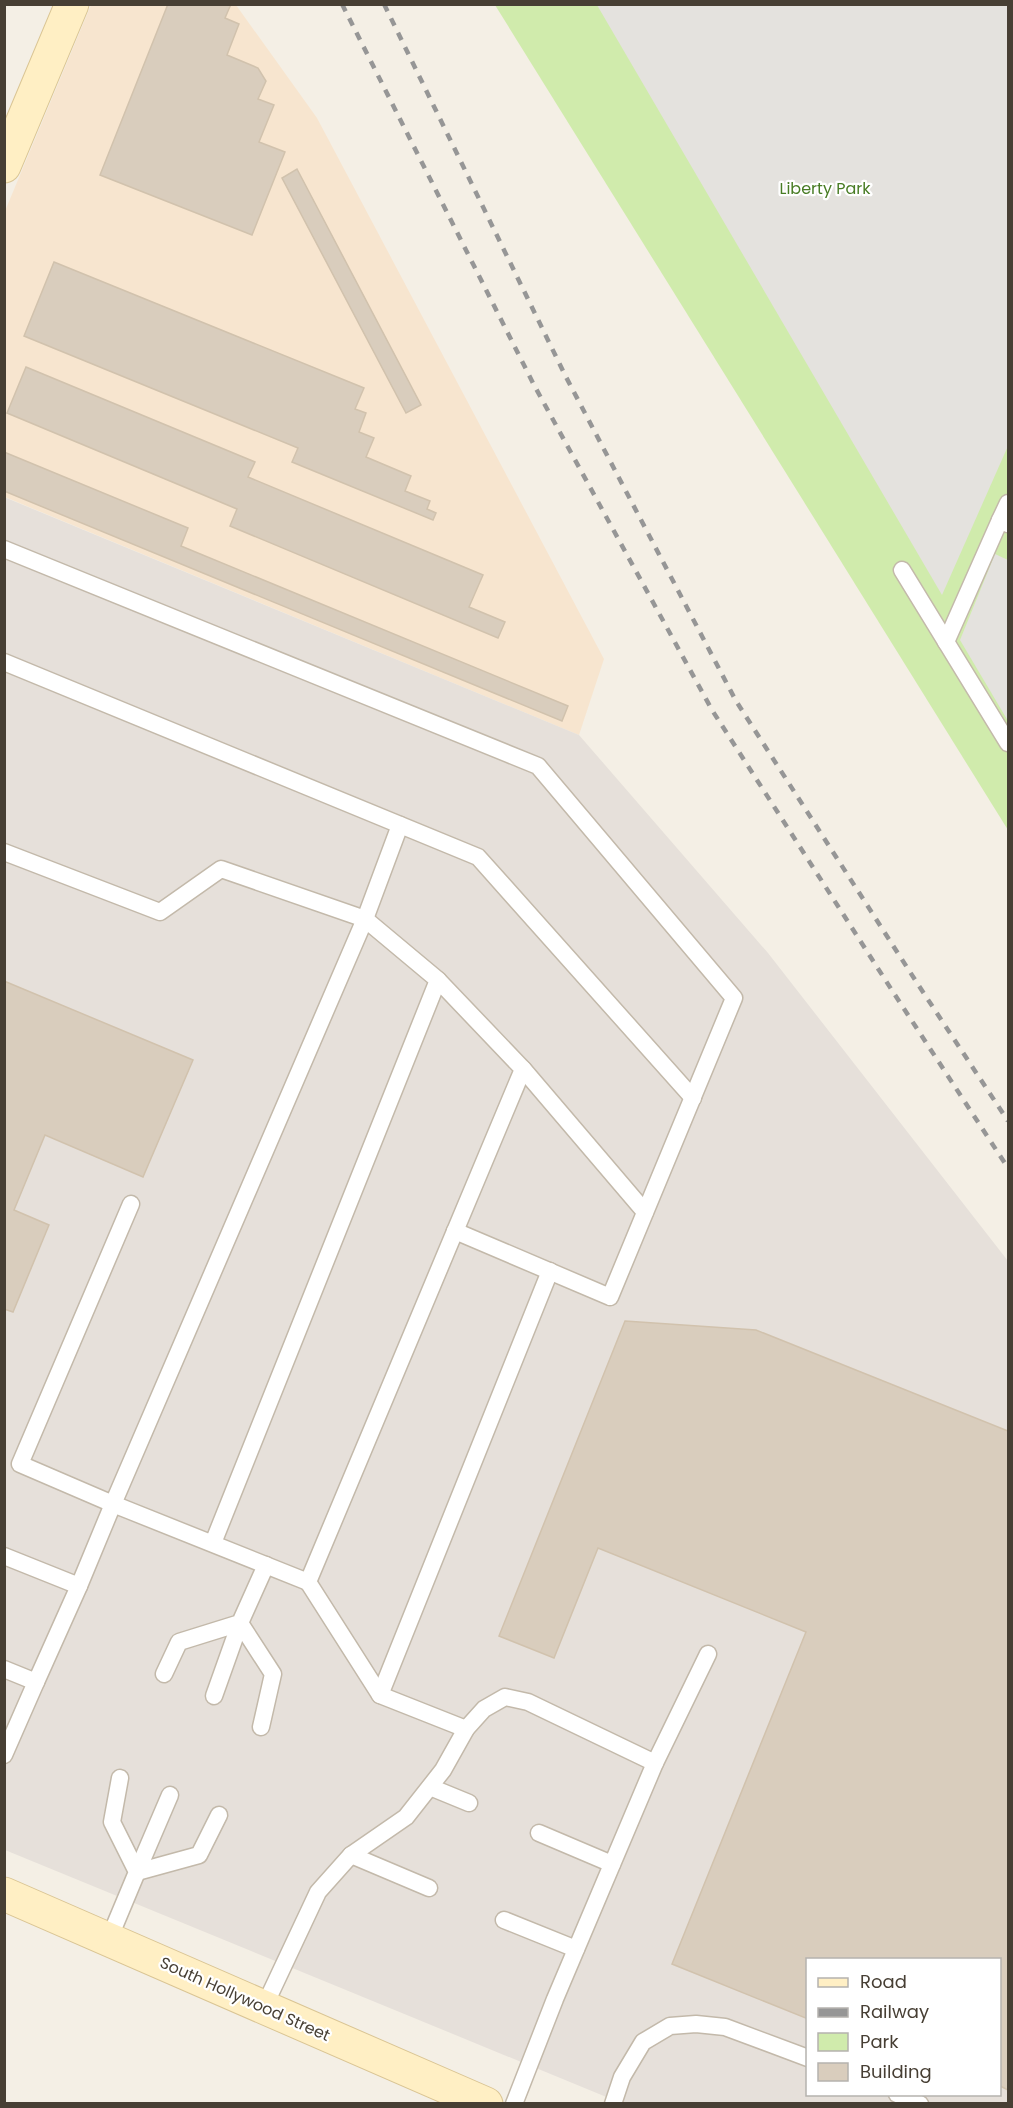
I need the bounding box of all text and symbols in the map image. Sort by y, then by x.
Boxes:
park label: Liberty Park [780,177,871,200]
street label: South Hollywood Street [156,1951,334,2047]
legend [806,1958,1001,2096]
text: Road [860,1969,907,1994]
text: Railway [860,1999,929,2024]
text: Park [860,2029,899,2054]
text: Building [860,2059,932,2084]

